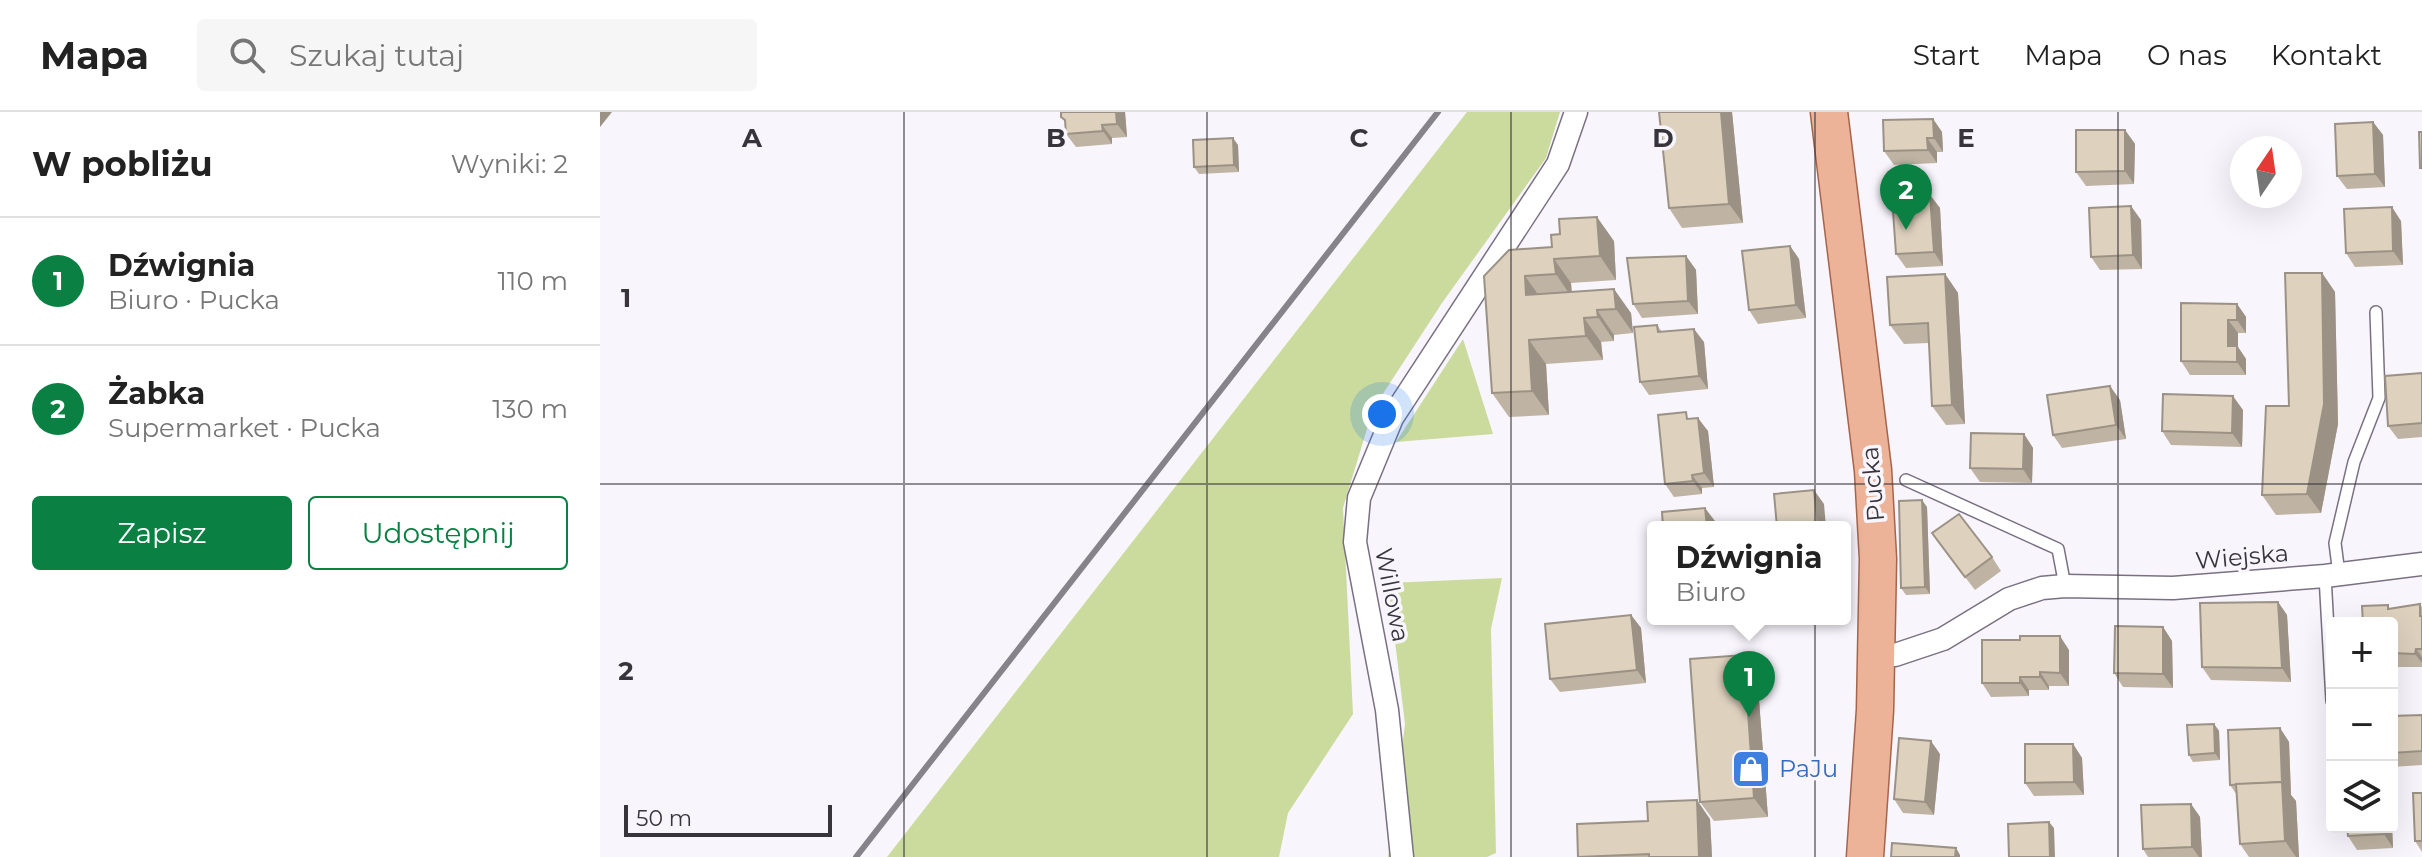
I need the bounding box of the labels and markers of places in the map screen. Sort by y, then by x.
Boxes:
pin: 2 [1880,164,1932,230]
pin: 1 [1723,651,1775,717]
shop icon: PaJu [1730,748,1772,790]
place label: PaJu [1779,754,1838,783]

